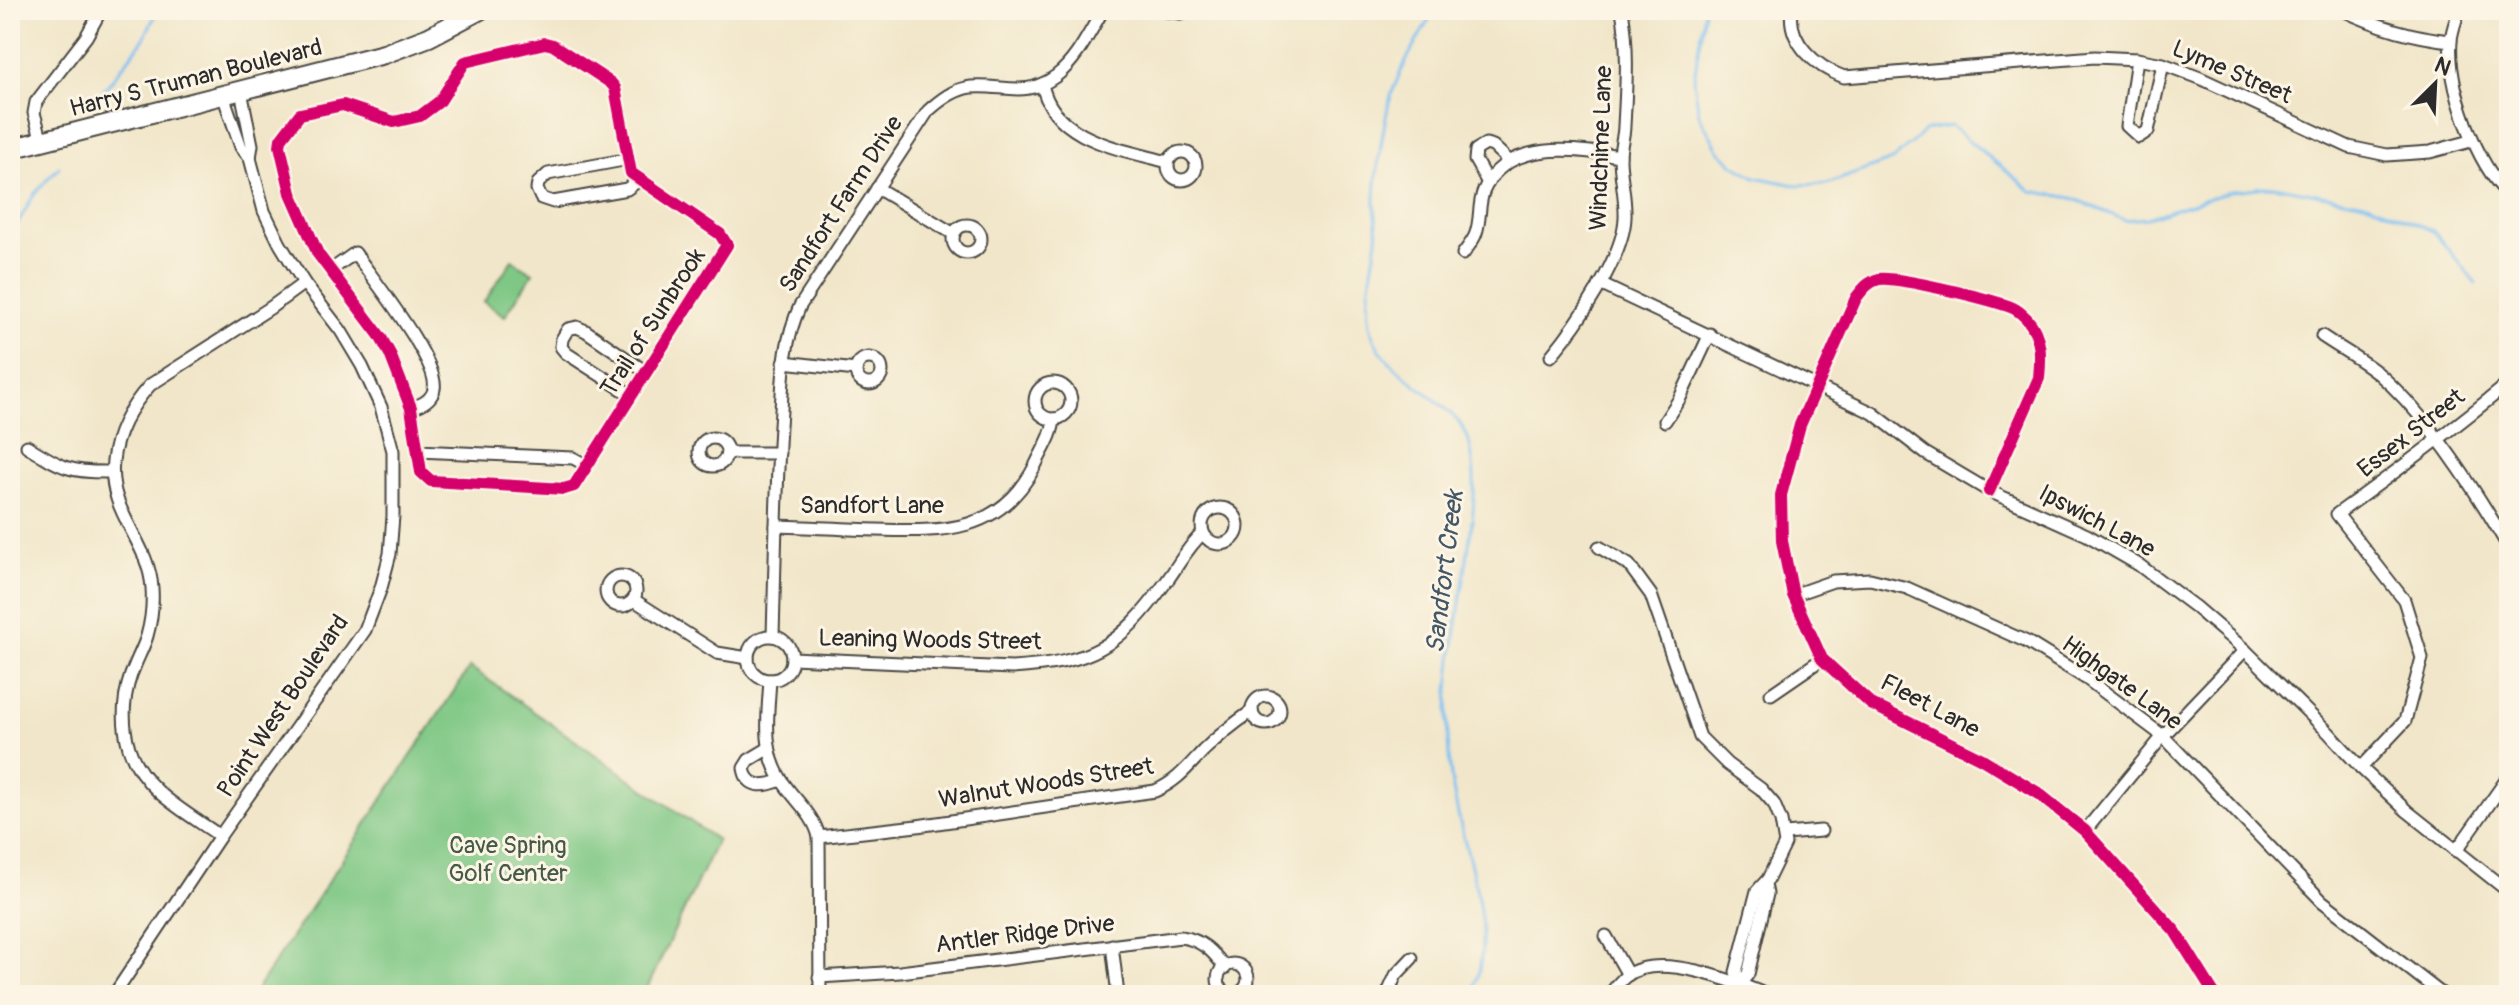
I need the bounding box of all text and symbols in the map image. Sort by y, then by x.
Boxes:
street label: Harry S Truman Boulevard [67,33,325,123]
street label: Lyme Street [2168,34,2297,110]
north arrow [2395,44,2475,124]
text: N [2430,51,2455,83]
street label: Windchime Lane [1584,65,1618,231]
street label: Sandfort Farm Drive [773,110,909,298]
street label: Trail of Sunbrook [594,243,712,401]
street label: Essex Street [2352,382,2471,484]
street label: Ipswich Lane [2034,478,2160,564]
water label: Sandfort Creek [1419,487,1471,655]
street label: Sandfort Lane [800,491,944,520]
street label: Point West Boulevard [211,609,355,803]
street label: Leaning Woods Street [818,624,1042,656]
street label: Highgate Lane [2056,630,2188,736]
street label: Fleet Lane [1875,668,1985,744]
street label: Walnut Woods Street [937,752,1156,814]
park label: Cave Spring Golf Center [448,831,568,888]
street label: Antler Ridge Drive [934,909,1116,959]

